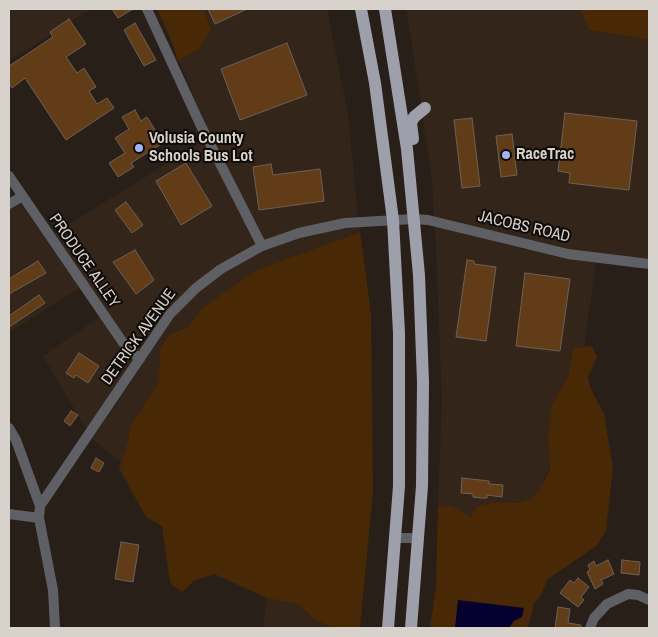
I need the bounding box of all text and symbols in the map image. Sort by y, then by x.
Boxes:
place label: Volusia County Schools Bus Lot [149,129,253,167]
marker: Volusia County Schools Bus Lot [133,142,145,154]
place label: RaceTrac [516,145,574,165]
marker: RaceTrac [500,149,512,161]
street label: JACOBS ROAD [476,207,572,247]
street label: PRODUCE ALLEY [45,210,123,312]
street label: DETRICK AVENUE [98,285,180,389]

